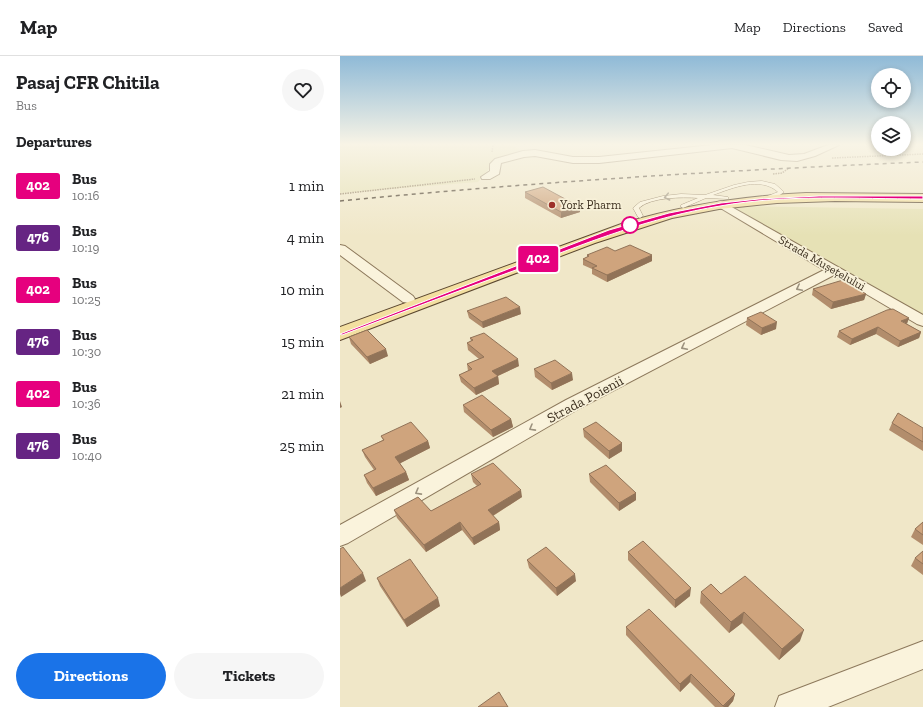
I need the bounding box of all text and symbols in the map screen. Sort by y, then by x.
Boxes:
text: Map [20,16,57,39]
text: Map [734,19,761,36]
text: Directions [783,19,846,36]
text: Saved [868,19,903,36]
map controls [871,68,911,156]
button: locate [871,68,911,108]
button: heart [282,69,324,111]
text: Pasaj CFR Chitila [16,71,160,94]
text: Bus [16,98,37,113]
button: layers [871,116,911,156]
text: Departures [16,133,92,151]
text: Bus [72,170,97,188]
text: 402 [26,177,50,194]
text: 1 min [289,177,324,195]
text: 10:16 [72,188,99,203]
one-way arrow [664,192,671,200]
place label: York Pharm [559,198,622,212]
marker: York Pharm [547,200,557,210]
unlabelled marker [621,216,639,234]
text: Bus [72,222,97,240]
text: 476 [27,229,49,246]
text: 4 min [287,229,324,247]
street label: Strada Mușețelului [776,232,869,294]
text: 10:19 [72,240,99,255]
line badge: 402 [515,246,561,272]
text: 402 [526,250,550,267]
text: Bus [72,274,97,292]
text: 402 [26,281,50,298]
text: 10 min [280,281,324,299]
one-way arrow [796,283,803,290]
text: 10:25 [72,292,101,307]
text: Bus [72,326,97,344]
text: 476 [27,333,49,350]
text: 15 min [281,333,324,351]
one-way arrow [680,343,688,350]
text: 10:30 [72,344,101,359]
street label: Strada Poienii [544,372,626,427]
text: Bus [72,378,97,396]
text: 402 [26,385,50,402]
text: 21 min [281,385,324,403]
text: 10:36 [72,396,101,411]
one-way arrow [529,423,536,430]
text: Bus [72,430,97,448]
text: 476 [27,437,49,454]
text: 25 min [279,437,324,455]
text: 10:40 [72,448,102,463]
one-way arrow [415,487,423,494]
button: Directions [16,653,166,699]
button: Tickets [174,653,324,699]

